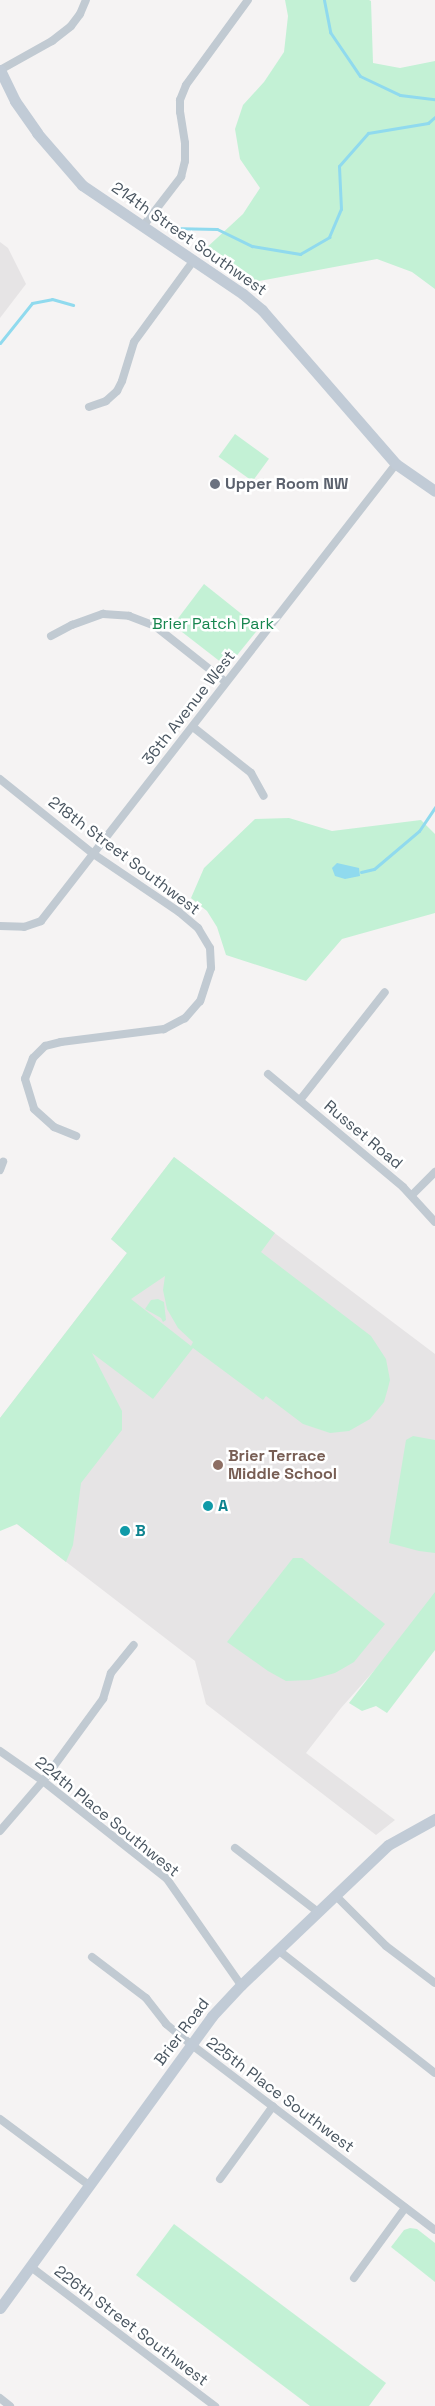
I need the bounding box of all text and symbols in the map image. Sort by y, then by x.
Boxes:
street label: 214th Street Southwest [108,178,270,300]
place label: Upper Room NW [225,474,348,494]
marker: Upper Room NW [209,478,221,490]
park label: Brier Patch Park [152,614,274,634]
street label: 36th Avenue West [138,647,240,769]
street label: 218th Street Southwest [44,793,204,919]
street label: Russet Road [320,1097,406,1173]
place label: Brier Terrace Middle School [228,1446,337,1484]
marker: Brier Terrace Middle School [212,1459,224,1471]
place label: A [218,1496,228,1516]
marker: A [202,1500,214,1512]
place label: B [135,1521,146,1541]
marker: B [119,1525,131,1537]
street label: 224th Place Southwest [31,1753,183,1881]
street label: Brier Road [150,1995,214,2069]
street label: 225th Place Southwest [202,2033,358,2157]
street label: 226th Street Southwest [50,2262,212,2390]

